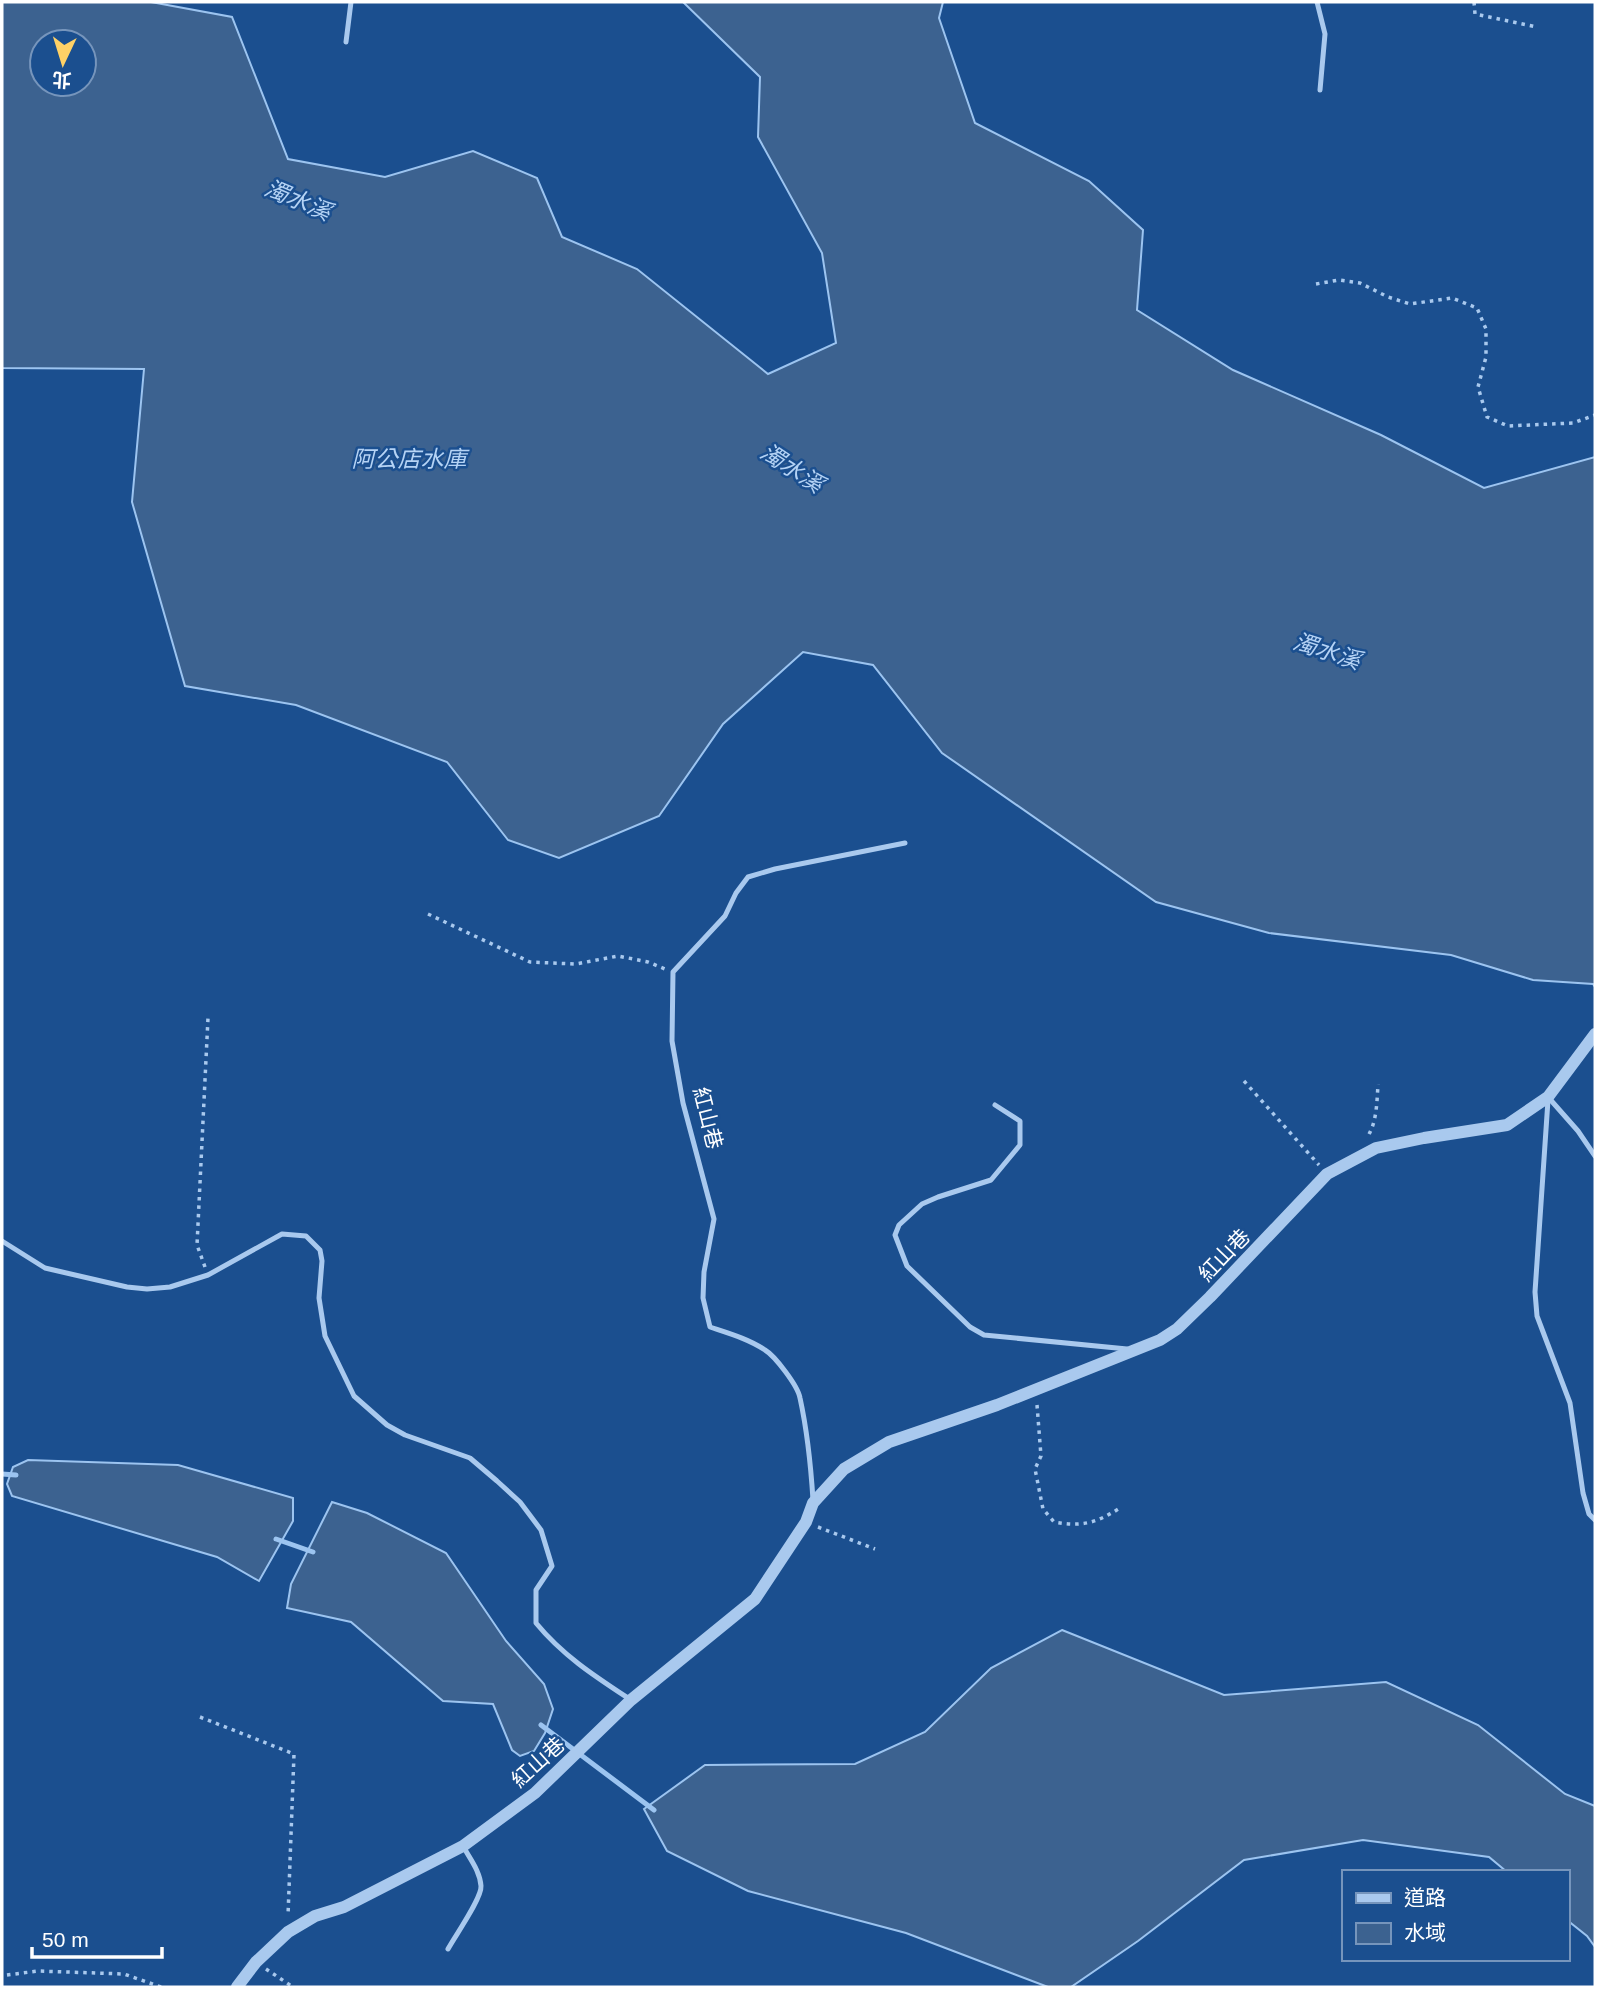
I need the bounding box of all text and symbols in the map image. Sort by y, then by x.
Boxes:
north arrow [28,28,98,98]
text: 北 [52,68,72,91]
water label: 濁水溪 [261,175,338,227]
water label: 濁水溪 [756,438,831,499]
water label: 阿公店水庫 [352,446,471,472]
water label: 濁水溪 [1290,628,1367,675]
street label: 紅山巷 [689,1085,727,1151]
street label: 紅山巷 [1194,1224,1254,1286]
street label: 紅山巷 [507,1732,569,1792]
legend [1342,1870,1569,1961]
text: 道路 [1404,1886,1446,1909]
scale bar [32,1916,161,1960]
text: 水域 [1404,1921,1446,1944]
text: 50 m [42,1928,89,1951]

